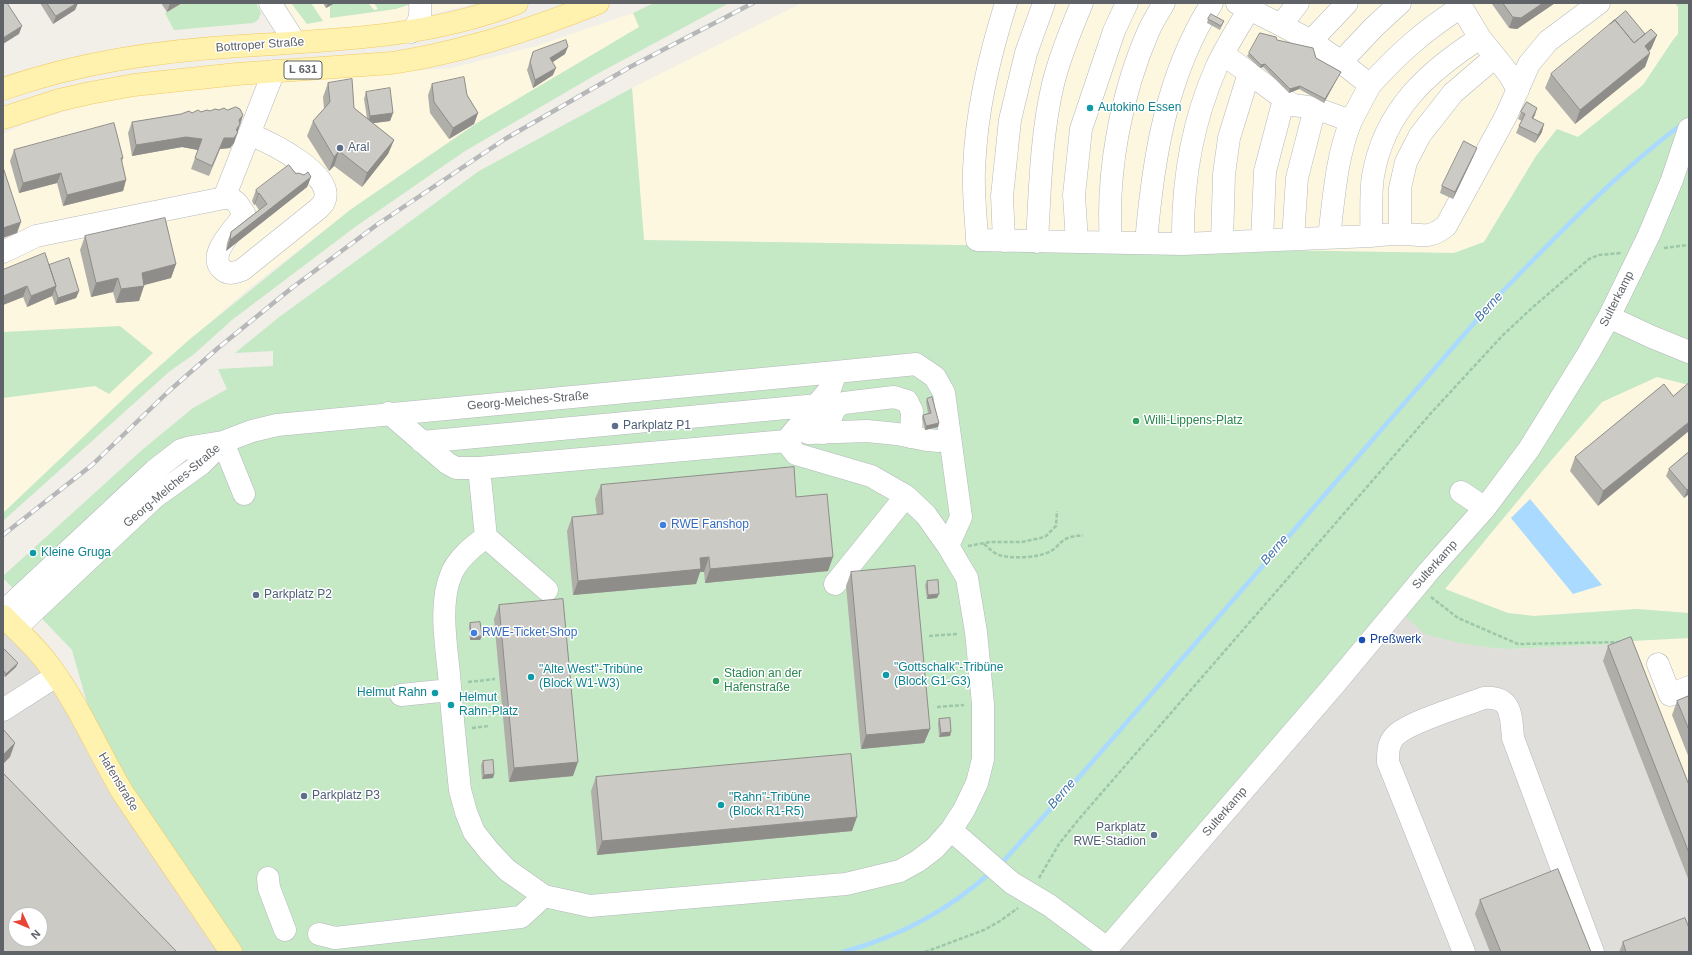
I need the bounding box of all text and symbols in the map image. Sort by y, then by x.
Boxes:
street label: Bottroper Straße [215,35,305,55]
road number: L 631 [284,61,322,79]
place label: Autokino Essen [1098,101,1181,115]
marker: Autokino Essen [1085,103,1095,113]
place label: Aral [348,141,369,155]
marker: Aral [335,143,345,153]
street label: Sulterkamp [1597,269,1637,329]
water label: Berne [1472,289,1506,325]
street label: Georg-Melches-Straße [467,389,589,413]
place label: Willi-Lippens-Platz [1144,414,1243,428]
marker: Willi-Lippens-Platz [1131,416,1141,426]
place label: Parkplatz P1 [623,419,691,433]
marker: Parkplatz P1 [610,421,620,431]
street label: Georg-Melches-Straße [121,441,223,531]
place label: RWE Fanshop [671,518,749,532]
marker: RWE Fanshop [658,520,668,530]
water label: Berne [1258,532,1292,568]
street label: Sulterkamp [1409,538,1461,592]
place label: Kleine Gruga [41,546,111,560]
marker: Kleine Gruga [28,548,38,558]
place label: Parkplatz P2 [264,588,332,602]
marker: Parkplatz P2 [251,590,261,600]
place label: RWE-Ticket-Shop [482,626,577,640]
marker: RWE-Ticket-Shop [469,628,479,638]
place label: Preßwerk [1370,633,1421,647]
marker: Preßwerk [1357,635,1367,645]
place label: "Gottschalk"-Tribüne (Block G1-G3) [894,661,1003,689]
place label: "Alte West"-Tribüne (Block W1-W3) [539,663,643,691]
place label: Stadion an der Hafenstraße [724,667,802,695]
marker: "Gottschalk"-Tribüne (Block G1-G3) [881,670,891,680]
marker: "Alte West"-Tribüne (Block W1-W3) [526,672,536,682]
marker: Stadion an der Hafenstraße [711,676,721,686]
place label: Helmut Rahn [357,686,427,700]
marker: Helmut Rahn [430,688,440,698]
place label: Helmut Rahn-Platz [459,691,518,719]
marker: Helmut Rahn-Platz [446,700,456,710]
street label: Hafenstraße [95,750,141,814]
water label: Berne [1045,776,1079,812]
street label: Sulterkamp [1200,784,1250,840]
place label: Parkplatz P3 [312,789,380,803]
marker: Parkplatz P3 [299,791,309,801]
place label: "Rahn"-Tribüne (Block R1-R5) [729,791,810,819]
marker: "Rahn"-Tribüne (Block R1-R5) [716,800,726,810]
place label: Parkplatz RWE-Stadion [1074,821,1146,849]
marker: Parkplatz RWE-Stadion [1149,830,1159,840]
north arrow [8,907,48,947]
text: N [29,928,43,942]

